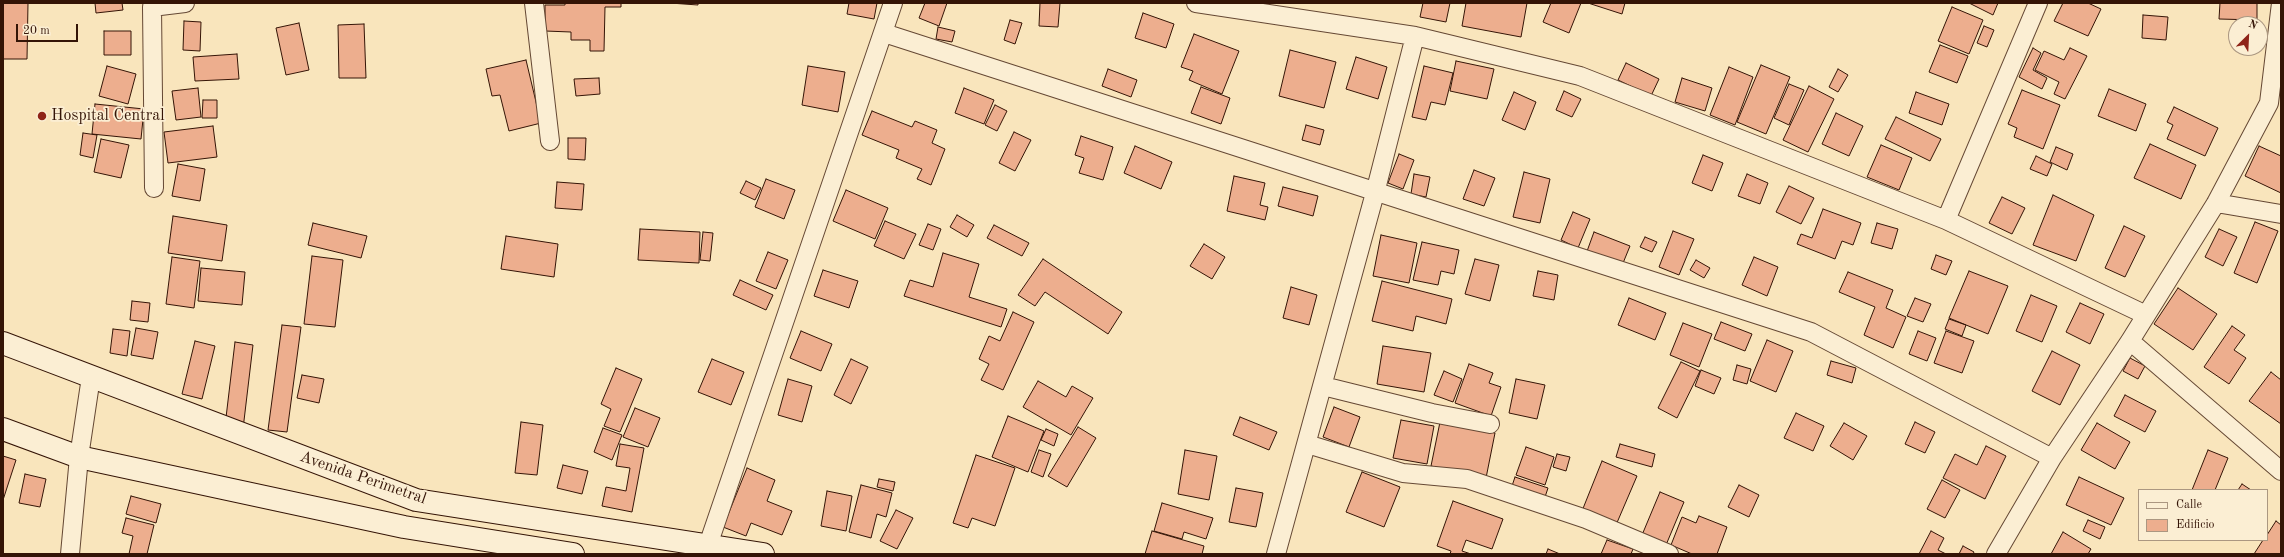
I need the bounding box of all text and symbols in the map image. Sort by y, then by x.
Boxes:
scale bar [18,16,80,42]
north arrow [2228,16,2268,56]
text: N [2247,19,2259,32]
text: 20 m [23,25,50,37]
place label: Hospital Central [51,106,165,126]
marker: Hospital Central [36,110,48,122]
street label: Avenida Perimetral [297,447,429,509]
legend [2138,489,2268,541]
text: Calle [2176,499,2202,511]
text: Edificio [2176,519,2215,531]

